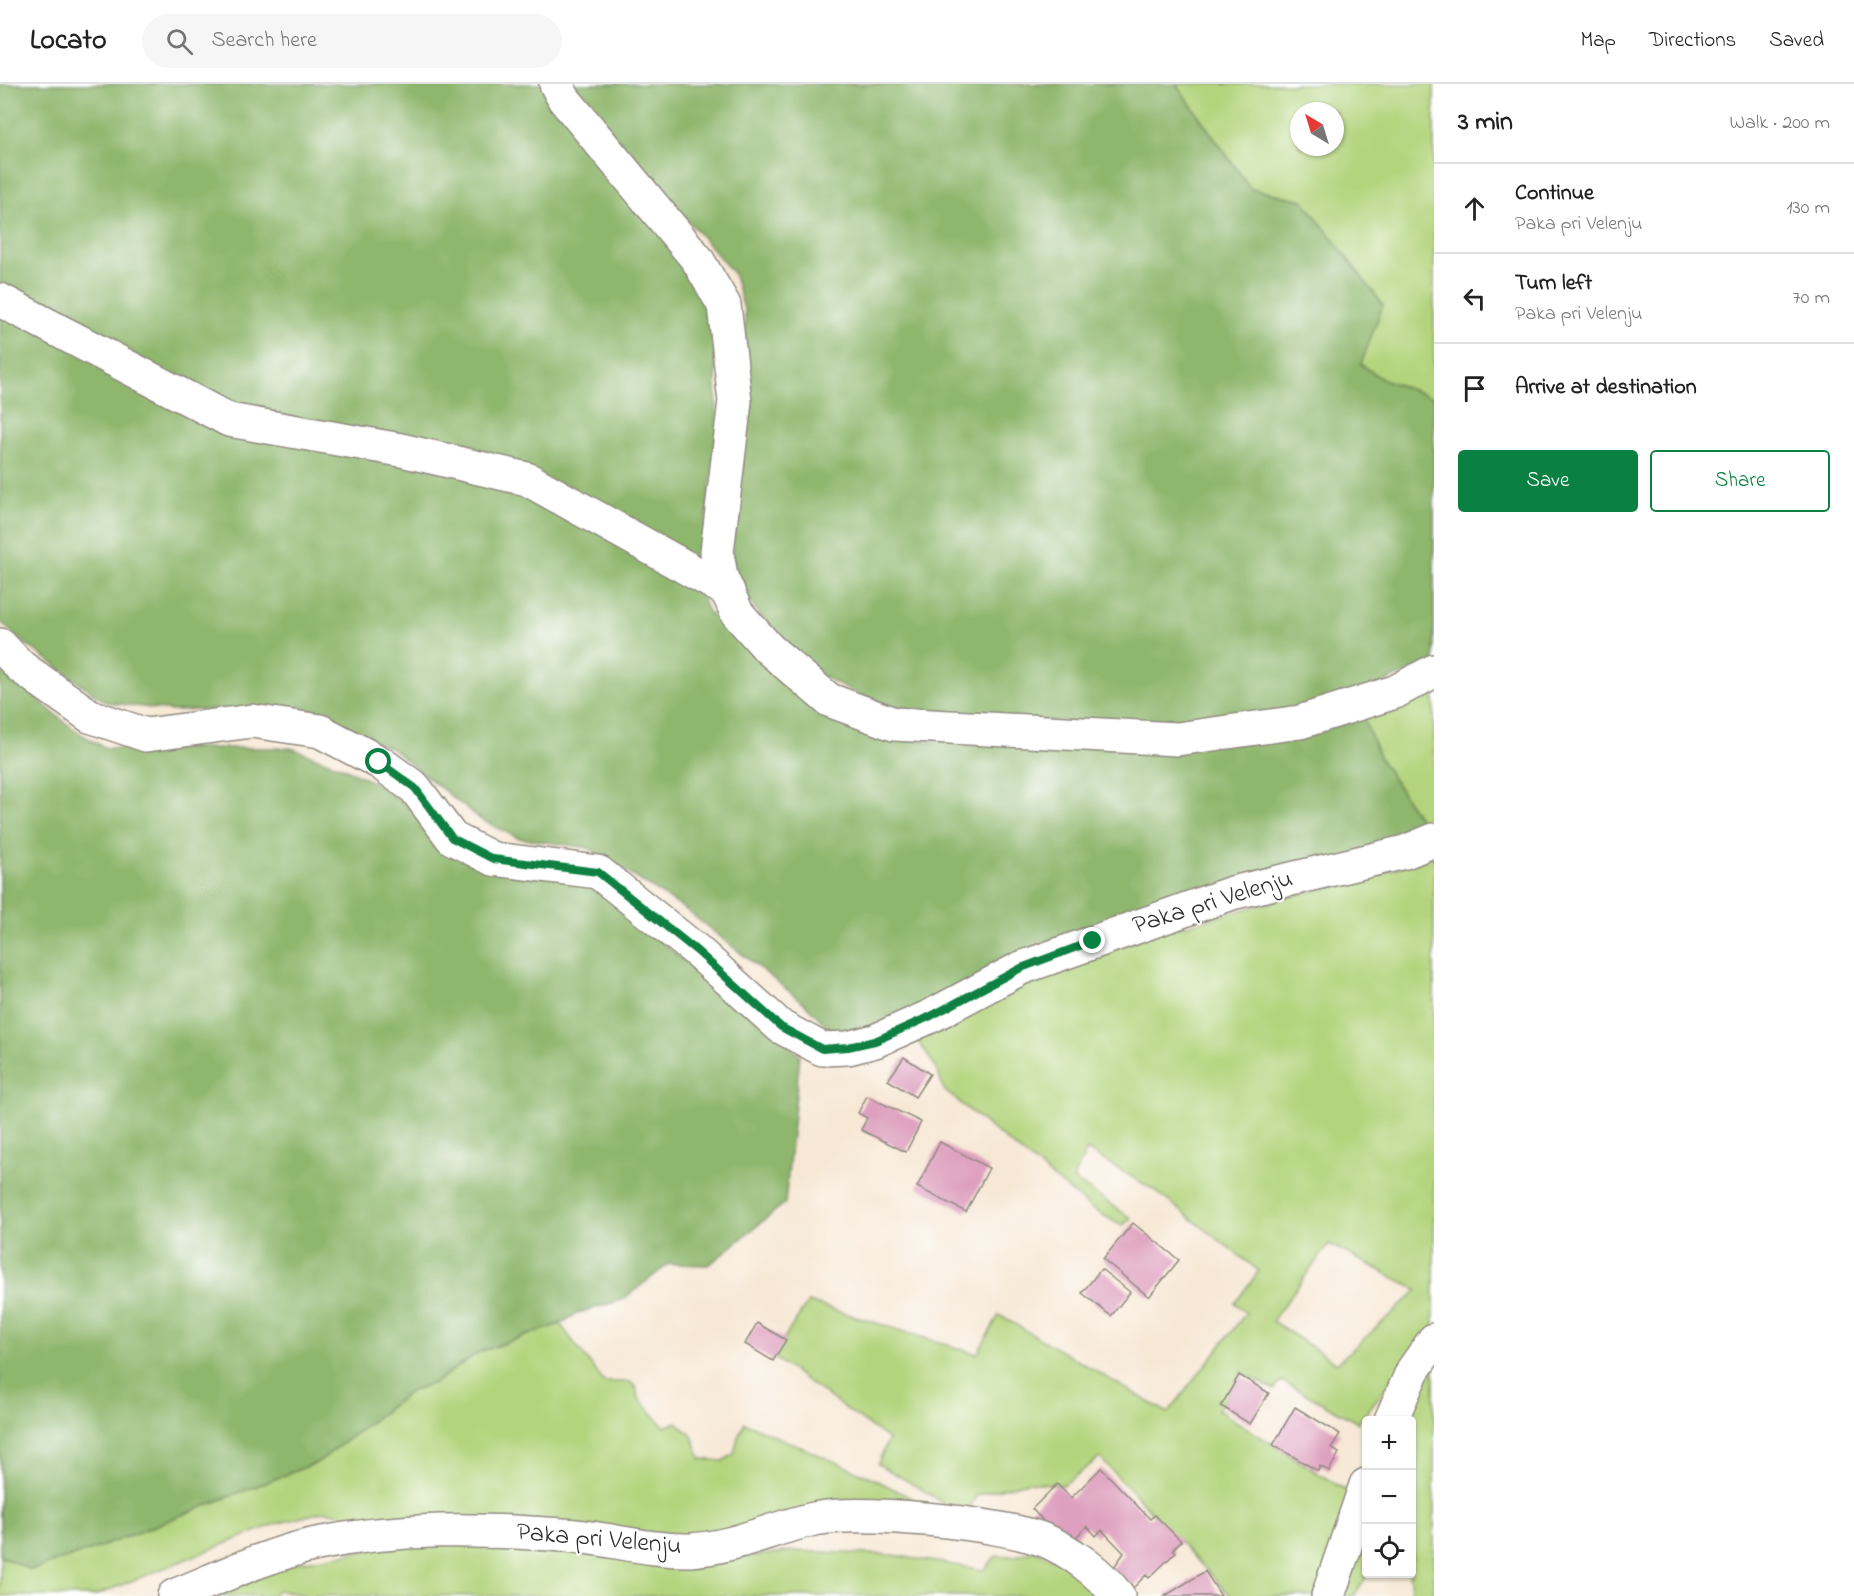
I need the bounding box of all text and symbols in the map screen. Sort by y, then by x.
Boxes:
search box [142,14,562,68]
text: Locato [30,21,106,62]
icon: search [163,25,196,58]
text: Search here [211,25,317,57]
text: Map [1580,26,1616,56]
text: Directions [1649,26,1736,56]
text: Saved [1769,26,1824,56]
north arrow [1290,102,1344,156]
text: 3 min [1458,104,1513,142]
text: Walk · 200 m [1730,109,1830,138]
text: Continue [1515,178,1594,210]
icon: ahead [1458,192,1491,225]
text: 130 m [1786,194,1830,223]
text: Paka pri Velenju [1515,210,1642,239]
text: Turn left [1515,268,1592,300]
icon: left [1458,282,1491,315]
text: 70 m [1793,284,1830,313]
text: Paka pri Velenju [1515,300,1642,329]
icon: arrive [1458,372,1491,405]
text: Arrive at destination [1515,372,1697,404]
button: Save [1458,450,1638,512]
button: Share [1650,450,1830,512]
route start [365,748,391,774]
street label: Paka pri Velenju [1128,861,1298,945]
route end [1079,927,1105,953]
map controls [1362,1416,1416,1578]
button: + [1362,1416,1416,1470]
button: − [1362,1470,1416,1524]
street label: Paka pri Velenju [515,1514,683,1566]
button: locate [1362,1524,1416,1578]

